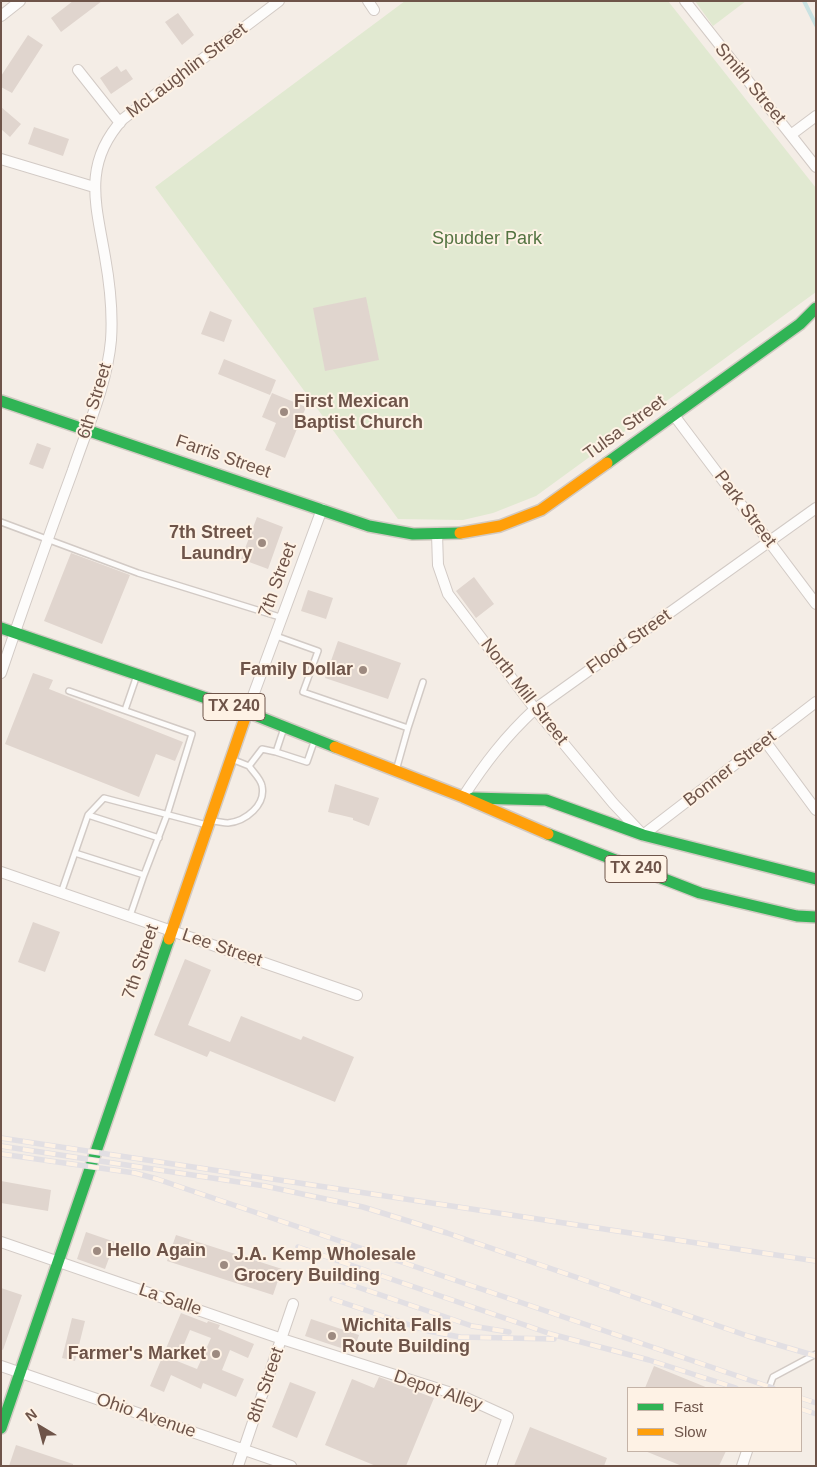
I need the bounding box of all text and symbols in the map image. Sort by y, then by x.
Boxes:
street label: McLaughlin Street [123,19,251,123]
street label: Smith Street [710,39,790,129]
park label: Spudder Park [432,228,542,250]
street label: 6th Street [73,361,117,441]
place label: First Mexican Baptist Church [294,391,423,434]
street label: Tulsa Street [580,391,670,465]
marker: First Mexican Baptist Church [278,406,290,418]
street label: Farris Street [173,431,273,483]
street label: Park Street [709,467,781,551]
place label: 7th Street Laundry [169,522,252,564]
marker: 7th Street Laundry [256,537,268,549]
street label: 7th Street [255,540,301,620]
street label: Flood Street [583,605,675,679]
street label: North Mill Street [476,635,572,749]
place label: Family Dollar [240,659,353,681]
marker: Family Dollar [357,664,369,676]
road number: TX 240 [203,694,265,720]
street label: Bonner Street [680,726,780,812]
road number: TX 240 [605,856,667,882]
street label: 7th Street [118,922,164,1002]
street label: Lee Street [179,924,265,972]
place label: Hello Again [107,1240,206,1262]
place label: J.A. Kemp Wholesale Grocery Building [234,1244,416,1286]
marker: Hello Again [91,1245,103,1257]
marker: J.A. Kemp Wholesale Grocery Building [218,1259,230,1271]
street label: La Salle [136,1279,204,1321]
place label: Wichita Falls Route Building [342,1315,470,1358]
marker: Wichita Falls Route Building [326,1330,338,1342]
place label: Farmer's Market [68,1343,206,1365]
street label: 8th Street [243,1345,289,1425]
marker: Farmer's Market [210,1348,222,1360]
street label: Depot Alley [391,1366,485,1416]
legend [627,1387,802,1452]
street label: Ohio Avenue [93,1389,199,1443]
text: Fast [674,1398,703,1415]
north arrow [15,1402,65,1452]
text: N [22,1406,40,1424]
text: Slow [674,1423,707,1440]

